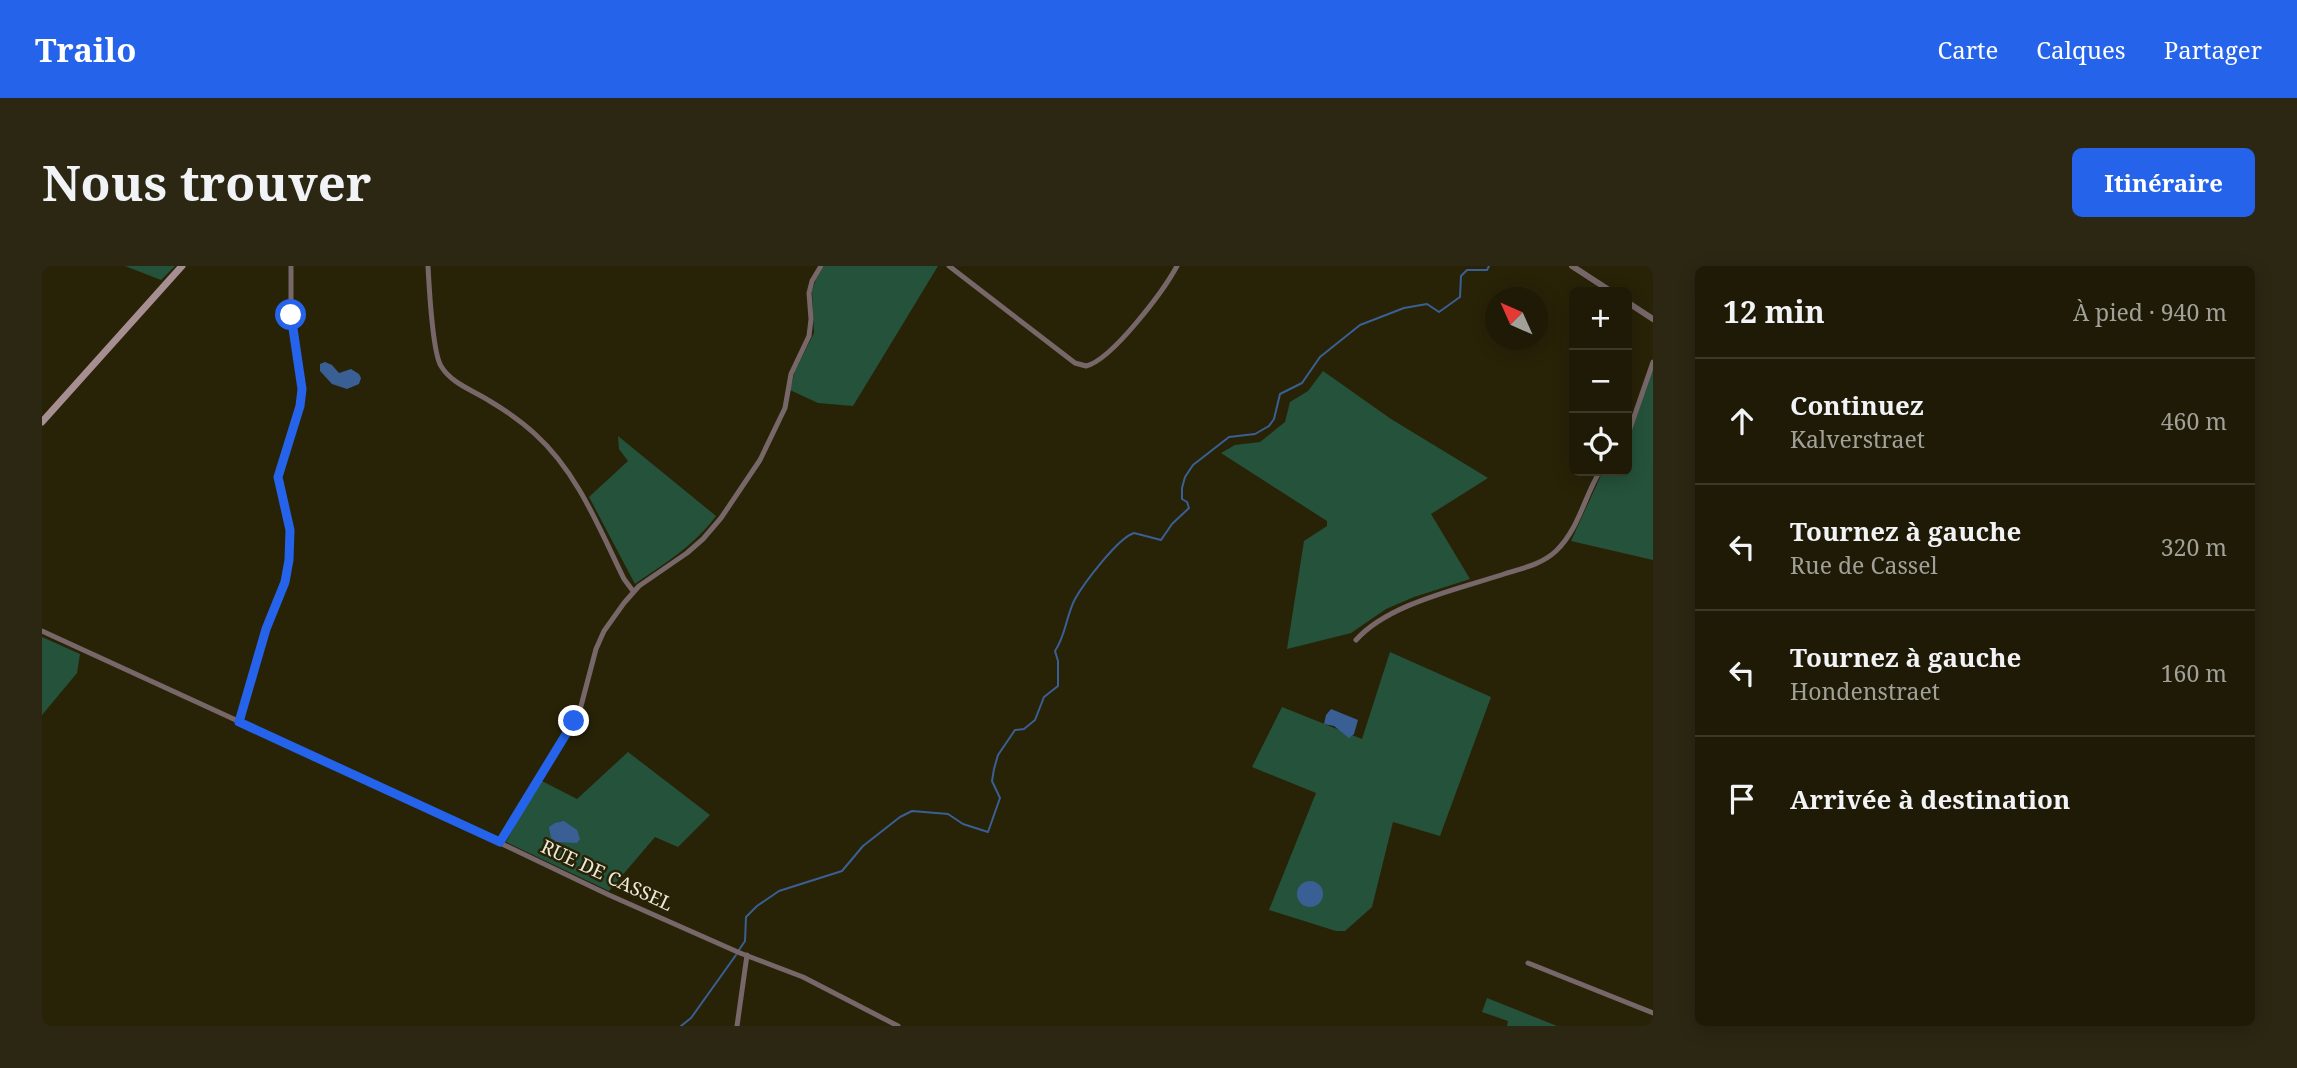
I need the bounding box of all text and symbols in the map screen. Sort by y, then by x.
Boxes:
text: Trailo [35,27,136,72]
text: Carte [1938,33,1998,66]
text: Calques [2036,33,2126,66]
text: Partager [2164,33,2262,66]
button: Itinéraire [2072,148,2255,217]
text: Nous trouver [42,149,371,215]
north arrow [1485,287,1548,350]
map controls [1569,287,1632,476]
button: + [1569,287,1632,350]
text: 12 min [1723,291,1825,332]
text: À pied · 940 m [2073,296,2227,328]
route start [275,299,306,330]
button: − [1569,350,1632,413]
text: Continuez [1790,387,1924,423]
icon: ahead [1723,402,1761,440]
text: 460 m [2161,405,2227,437]
button: locate [1569,413,1632,476]
text: Kalverstraet [1790,423,1925,455]
text: Tournez à gauche [1790,513,2021,549]
icon: left [1723,528,1761,566]
text: 320 m [2161,531,2227,563]
text: Rue de Cassel [1790,549,1938,581]
text: Tournez à gauche [1790,639,2021,675]
icon: left [1723,654,1761,692]
text: 160 m [2161,657,2227,689]
text: Hondenstraet [1790,675,1940,707]
route end [558,705,589,736]
icon: arrive [1723,780,1761,818]
text: Arrivée à destination [1790,781,2070,817]
street label: RUE DE CASSEL [537,833,677,917]

